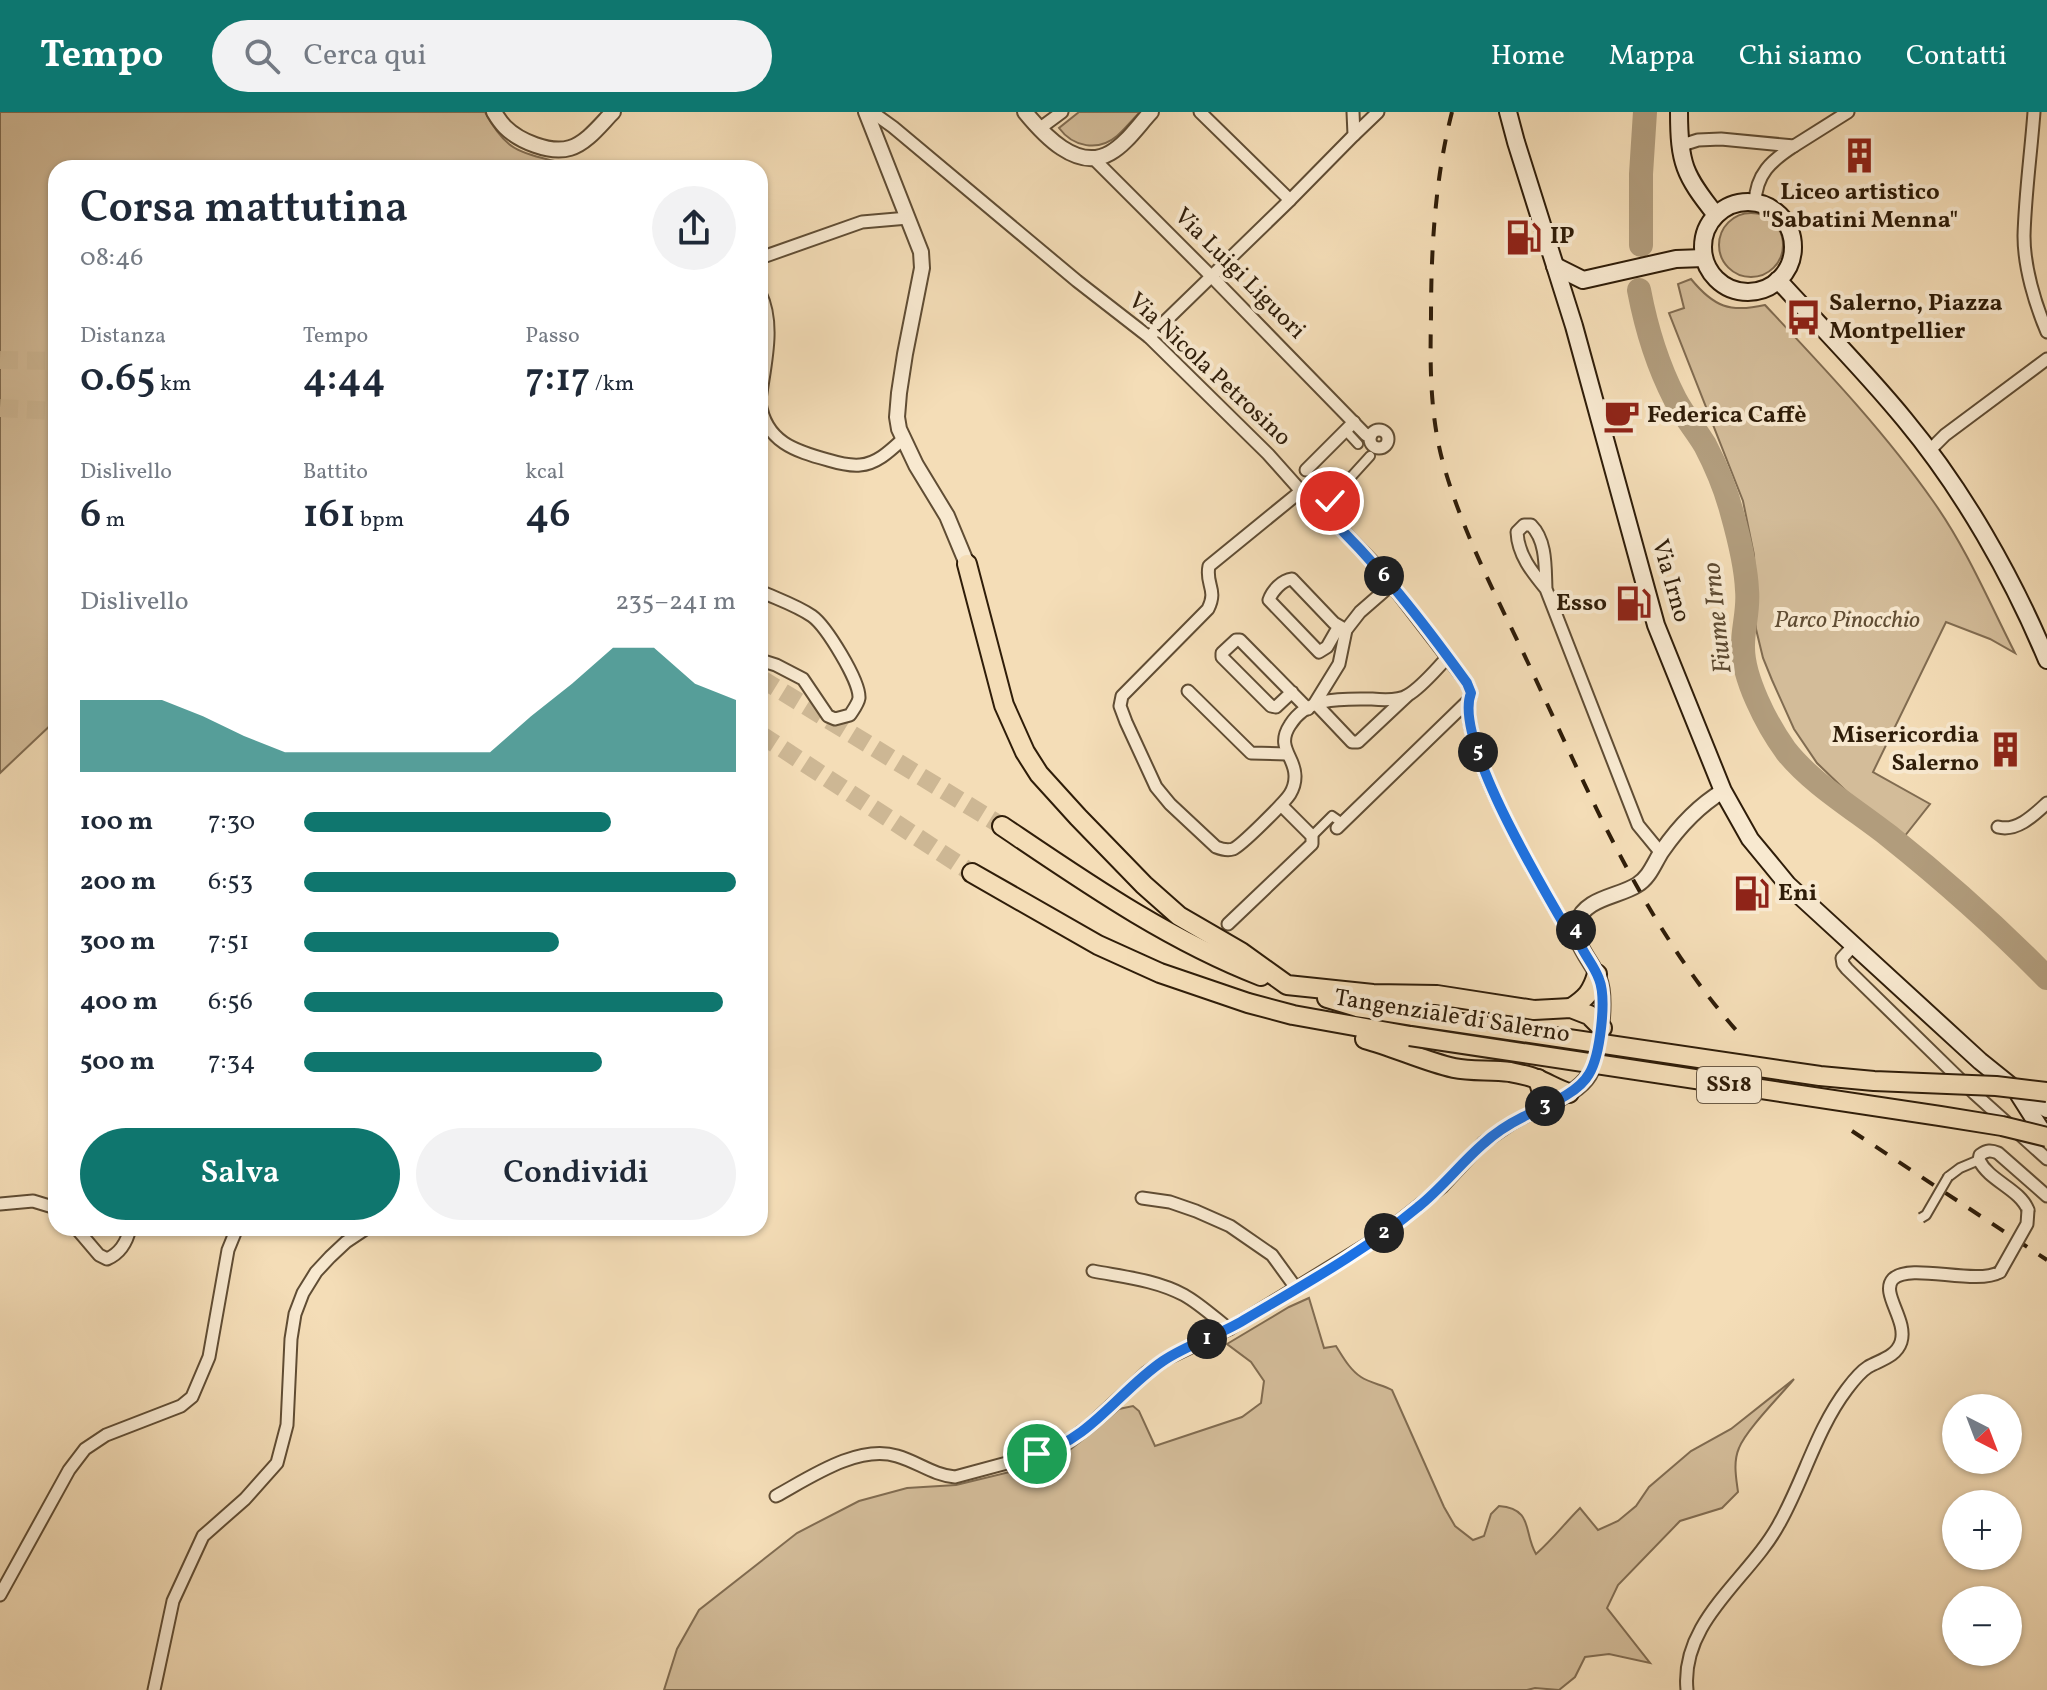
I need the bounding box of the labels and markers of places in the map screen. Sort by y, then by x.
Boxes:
building icon: Liceo artistico "Sabatini Menna" [1841,137,1879,175]
place label: Liceo artistico "Sabatini Menna" [1762,176,1958,238]
fuel station icon: IP [1505,218,1543,256]
place label: IP [1550,220,1575,254]
place label: Salerno, Piazza Montpellier [1829,287,2002,349]
bus stop icon: Salerno, Piazza Montpellier [1784,299,1822,337]
cafe icon: Federica Caffè [1602,397,1640,435]
place label: Federica Caffè [1647,399,1807,433]
pin [1296,467,1364,535]
pin: 6 [1364,556,1404,596]
fuel station icon: Esso [1614,585,1652,623]
place label: Esso [1556,587,1607,621]
place label: Misericordia Salerno [1832,719,1979,781]
building icon: Misericordia Salerno [1986,731,2024,769]
pin: 5 [1458,732,1498,772]
fuel station icon: Eni [1733,875,1771,913]
place label: Eni [1778,877,1817,911]
pin: 4 [1556,910,1596,950]
pin: 3 [1525,1086,1565,1126]
pin: 2 [1364,1213,1404,1253]
pin: 1 [1187,1319,1227,1359]
pin [1003,1420,1071,1488]

